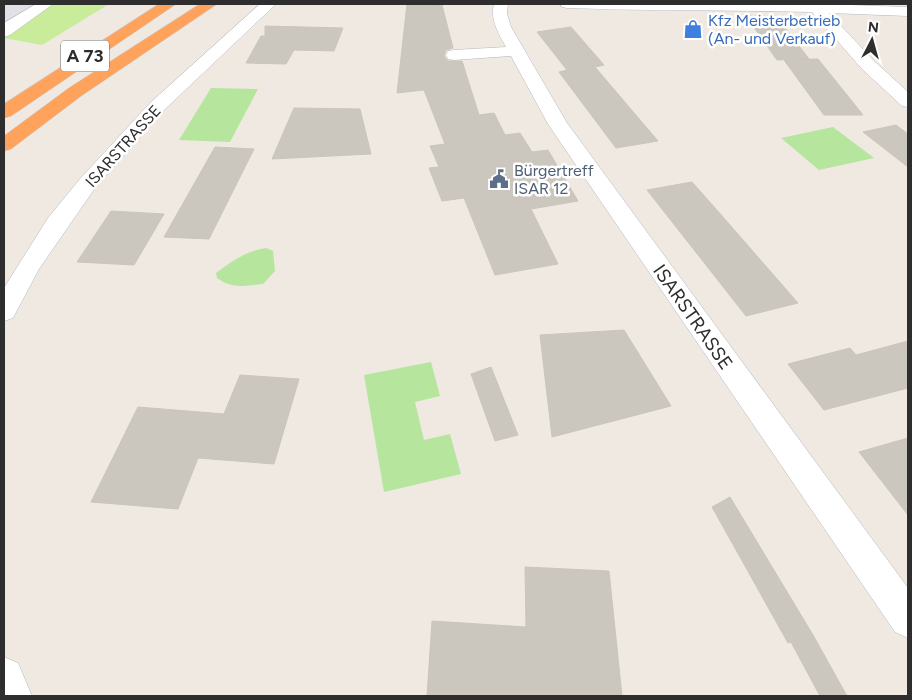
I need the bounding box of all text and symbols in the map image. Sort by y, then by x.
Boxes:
place label: Kfz Meisterbetrieb (An- und Verkauf) [708,11,840,48]
north arrow [847,15,897,65]
shop icon: Kfz Meisterbetrieb (An- und Verkauf) [682,18,704,40]
text: N [867,19,880,37]
road number: A 73 [61,40,109,72]
street label: ISARSTRASSE [81,101,165,191]
place label: Bürgertreff ISAR 12 [514,161,594,198]
public building icon: Bürgertreff ISAR 12 [488,168,510,190]
street label: ISARSTRASSE [648,260,738,374]

